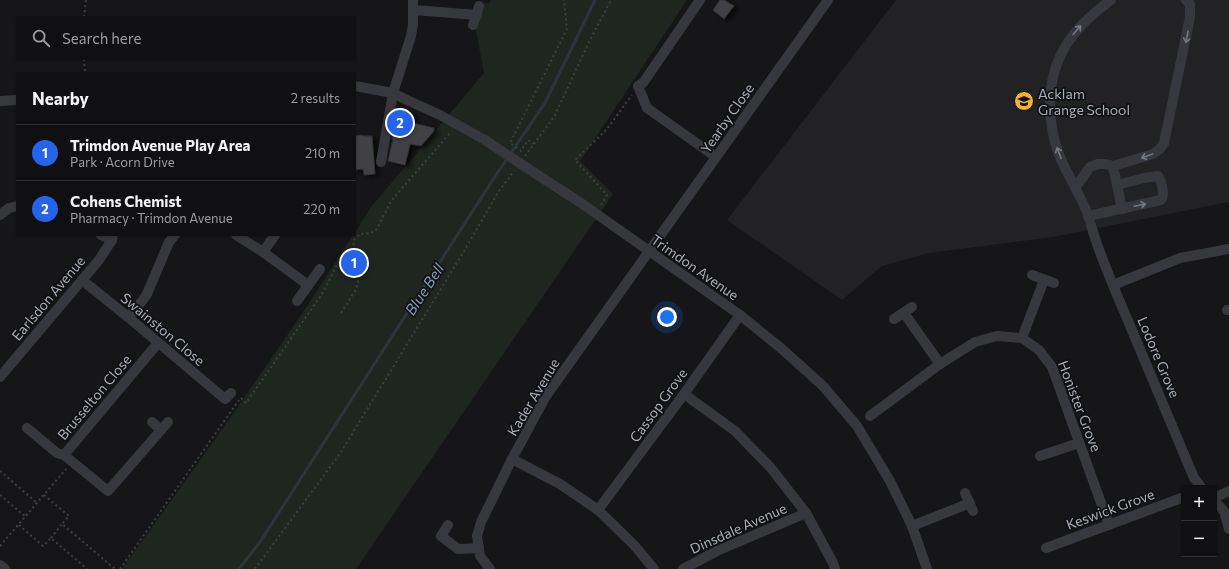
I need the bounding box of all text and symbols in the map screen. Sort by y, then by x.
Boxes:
search box [16,16,356,60]
one-way arrow [1072,25,1081,36]
icon: search [30,27,52,49]
text: Search here [62,29,141,47]
one-way arrow [1182,30,1190,43]
street label: Yearby Close [697,80,757,156]
place label: Acklam Grange School [1038,85,1130,118]
text: Nearby [32,88,89,109]
text: 2 results [291,90,340,106]
school or university icon: Acklam Grange School [1013,90,1035,112]
pin: 2 [387,108,413,138]
text: Trimdon Avenue Play Area [70,136,250,154]
text: 1 [42,145,48,161]
text: 210 m [305,145,340,161]
one-way arrow [1054,147,1062,159]
one-way arrow [1142,152,1154,160]
text: Park · Acorn Drive [70,154,175,170]
text: Cohens Chemist [70,192,182,210]
text: 2 [41,201,49,217]
text: 220 m [303,201,340,217]
one-way arrow [1133,201,1146,209]
text: Pharmacy · Trimdon Avenue [70,210,233,226]
street label: Trimdon Avenue [648,230,742,304]
pin: 1 [341,248,367,278]
street label: Earlsdon Avenue [8,252,88,344]
water label: Blue Bell [401,259,448,318]
street label: Swainston Close [118,289,208,369]
your location [657,307,677,327]
street label: Lodore Grove [1134,314,1184,400]
street label: Brusselton Close [53,351,135,443]
street label: Kader Avenue [503,355,563,439]
street label: Honister Grove [1055,358,1105,454]
street label: Cassop Grove [626,365,690,445]
street label: Keswick Grove [1064,485,1156,533]
map controls [1181,485,1217,557]
button: + [1181,485,1217,521]
street label: Dinsdale Avenue [687,499,789,557]
button: − [1181,521,1217,557]

